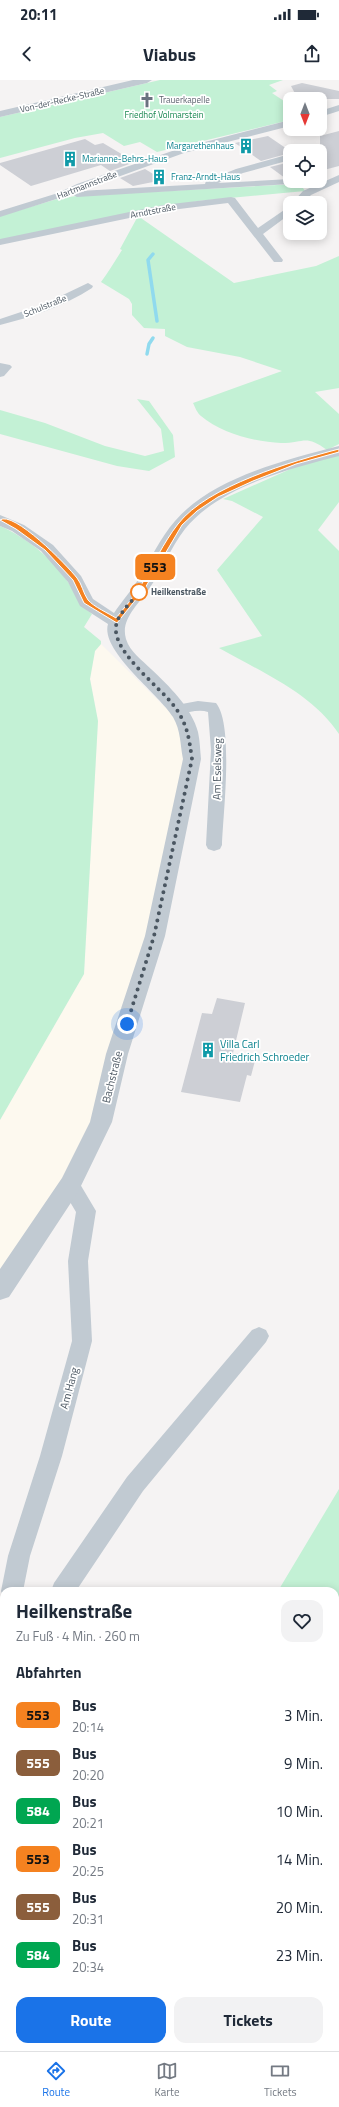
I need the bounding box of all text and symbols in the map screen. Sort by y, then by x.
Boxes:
text: 20:11 [20,3,57,26]
text: Viabus [143,41,196,68]
icon: back [16,43,38,65]
icon: share [301,43,323,65]
street label: Von-der-Recke-Straße [18,83,106,116]
church icon: Trauerkapelle [138,91,156,109]
north arrow [283,92,327,136]
map controls [283,92,327,240]
place label: Trauerkapelle [159,93,210,106]
park label: Friedhof Volmarstein [124,108,204,121]
building icon: Margarethenhaus [237,137,255,155]
place label: Margarethenhaus [167,139,234,152]
button: locate [283,144,327,188]
building icon: Marianne-Behrs-Haus [61,150,79,168]
place label: Marianne-Behrs-Haus [82,152,167,165]
street label: Hartmannstraße [55,167,119,202]
building icon: Franz-Arndt-Haus [150,168,168,186]
place label: Franz-Arndt-Haus [171,170,240,183]
button: layers [283,196,327,240]
street label: Arndtstraße [129,200,177,221]
street label: Schulstraße [21,291,69,320]
line badge: 553 [132,554,178,580]
text: 553 [143,556,167,577]
marker: Heilkenstraße [130,583,148,601]
place label: Heilkenstraße [151,585,206,598]
street label: Am Eselsweg [208,737,226,800]
your location [117,1014,137,1034]
place label: Villa Carl Friedrich Schroeder [220,1036,310,1065]
building icon: Villa Carl Friedrich Schroeder [199,1041,217,1059]
street label: Bachstraße [98,1049,126,1105]
street label: Am Hang [56,1365,82,1411]
text: Heilkenstraße [16,1596,132,1625]
button: heart [281,1600,323,1642]
text: Zu Fuß · 4 Min. · 260 m [16,1626,140,1646]
text: Abfahrten [16,1661,82,1684]
text: Bus [72,1694,97,1717]
text: 553 [26,1704,50,1725]
text: 3 Min. [284,1704,323,1727]
text: 20:14 [72,1717,104,1737]
text: Bus [72,1742,97,1765]
text: 555 [26,1752,50,1773]
text: 9 Min. [284,1752,323,1775]
text: 20:20 [72,1765,104,1785]
text: Bus [72,1790,97,1813]
text: 584 [26,1800,50,1821]
text: 10 Min. [276,1800,323,1823]
text: 20:21 [72,1813,104,1833]
text: Bus [72,1838,97,1861]
text: 553 [26,1848,50,1869]
text: 14 Min. [276,1848,323,1871]
text: 20:25 [72,1861,104,1881]
text: Bus [72,1886,97,1909]
text: 555 [26,1896,50,1917]
text: 20 Min. [276,1896,323,1919]
text: 20:31 [72,1909,104,1929]
text: Bus [72,1934,97,1957]
text: 584 [26,1944,50,1965]
text: 23 Min. [276,1944,323,1967]
text: 20:34 [72,1957,104,1977]
button: Route [16,1997,166,2043]
button: Tickets [174,1997,323,2043]
tab: Route [42,2060,70,2100]
tab: Karte [155,2060,180,2100]
tab: Tickets [264,2060,297,2100]

